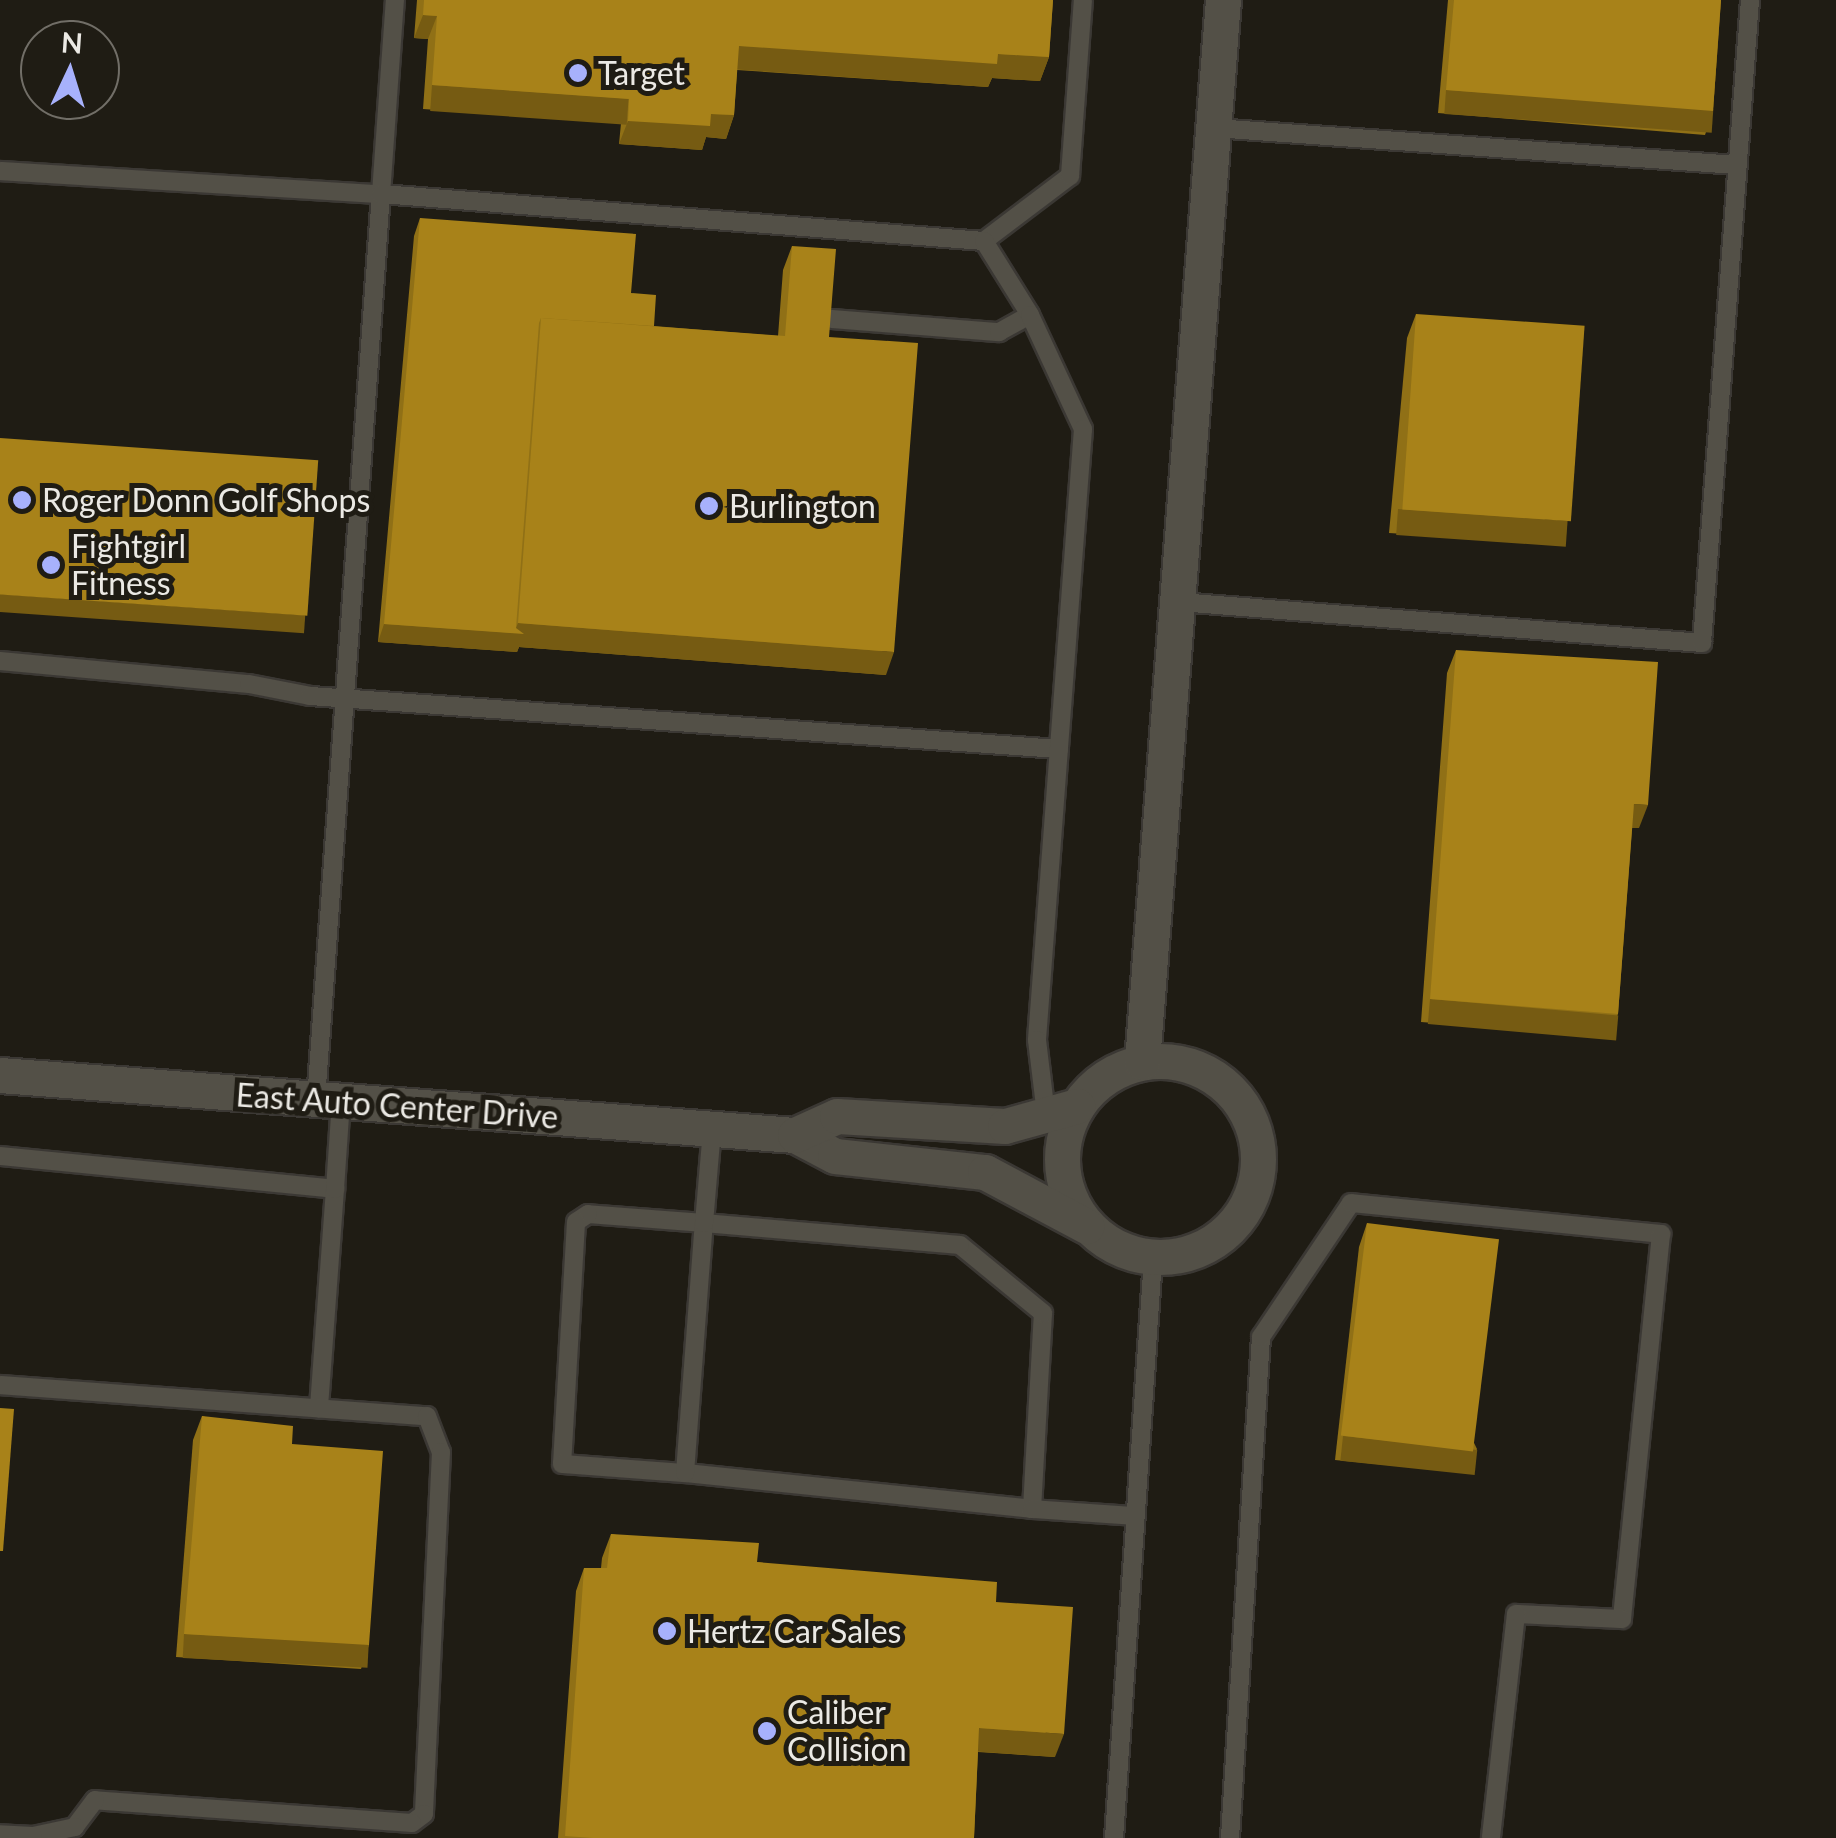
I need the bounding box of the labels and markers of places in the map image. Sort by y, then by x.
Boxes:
place label: Target [598,54,685,92]
marker: Target [567,62,589,84]
place label: Roger Donn Golf Shops [42,481,372,519]
place label: Burlington [729,487,876,525]
marker: Roger Donn Golf Shops [11,489,33,511]
marker: Burlington [698,495,720,517]
place label: Fightgirl Fitness [71,528,186,603]
marker: Fightgirl Fitness [40,554,62,576]
place label: Hertz Car Sales [687,1612,902,1650]
marker: Hertz Car Sales [656,1620,678,1642]
place label: Caliber Collision [787,1694,907,1769]
marker: Caliber Collision [756,1720,778,1742]

